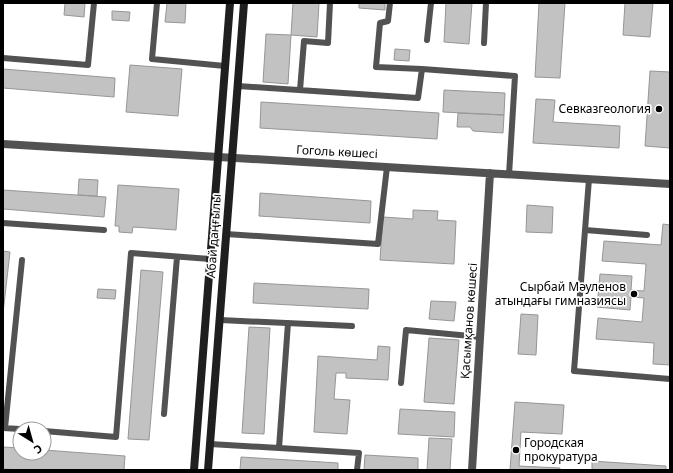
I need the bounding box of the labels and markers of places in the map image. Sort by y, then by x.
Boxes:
place label: Севказгеология [559,100,651,117]
marker: Севказгеология [654,104,664,114]
place label: Сырбай Мәуленов атындағы гимназиясы [495,278,626,309]
marker: Сырбай Мәуленов атындағы гимназиясы [629,289,639,299]
place label: Городская прокуратура [524,434,598,465]
marker: Городская прокуратура [511,445,521,455]

